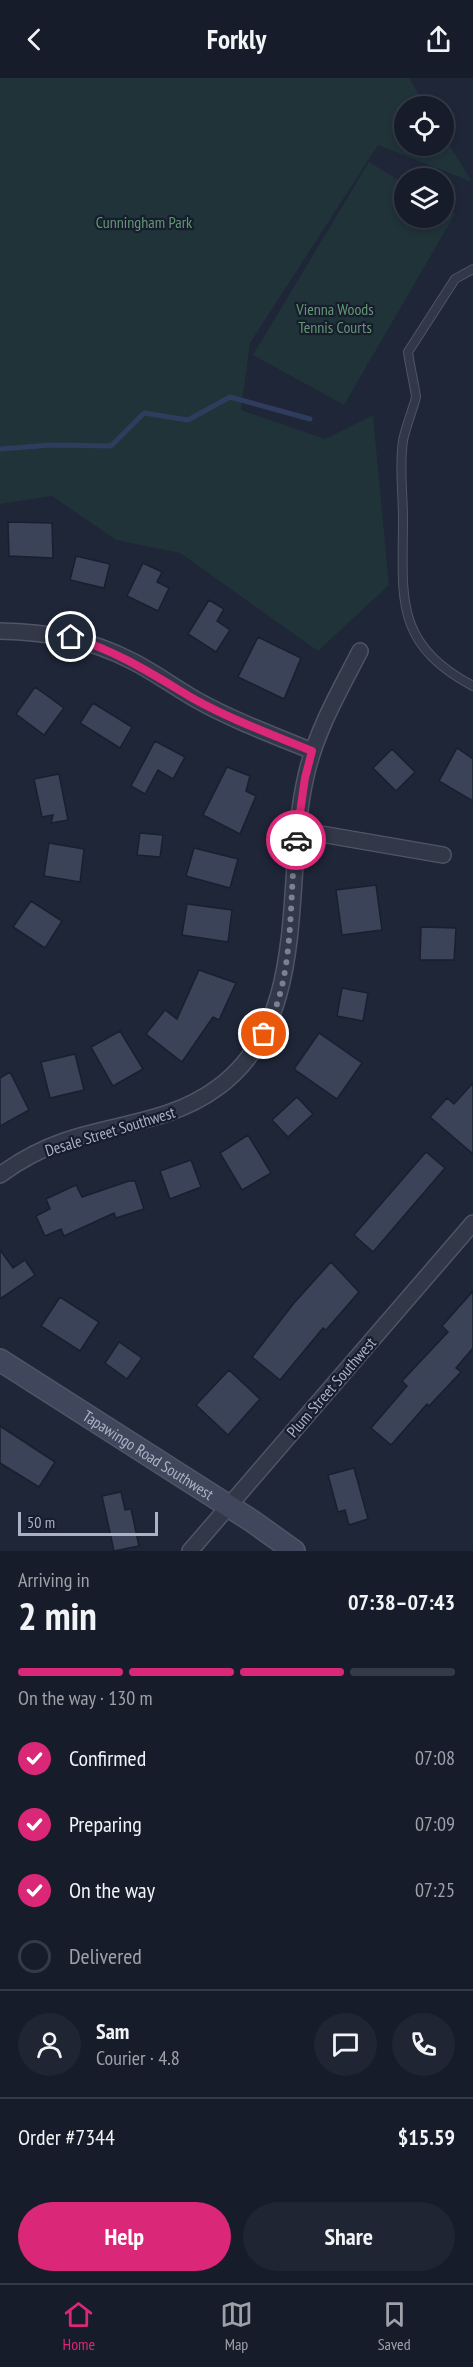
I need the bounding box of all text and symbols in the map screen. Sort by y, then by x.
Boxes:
text: Forkly [207,22,266,56]
icon: back [18,23,51,56]
icon: share [422,23,455,56]
map controls [394,96,454,228]
button: locate [394,96,454,156]
button: layers [394,168,454,228]
park label: Cunningham Park [96,212,193,232]
park label: Vienna Woods Tennis Courts [295,299,374,337]
pin [45,611,96,662]
icon: home [54,620,87,653]
courier [266,810,326,870]
icon: car [280,824,313,857]
pin [238,1008,289,1059]
icon: bag [247,1017,280,1050]
street label: Desale Street Southwest [43,1102,178,1160]
street label: Plum Street Southwest [282,1332,380,1441]
street label: Tapawingo Road Southwest [79,1406,218,1504]
scale bar [18,1509,158,1536]
text: 50 m [27,1512,55,1532]
text: Arriving in [18,1567,90,1593]
text: 07:38–07:43 [348,1588,455,1616]
text: 2 min [18,1590,97,1641]
text: On the way · 130 m [18,1685,153,1711]
icon: check [18,1742,51,1775]
text: Confirmed [69,1744,146,1772]
text: 07:08 [415,1745,455,1771]
icon: check [18,1808,51,1841]
text: Preparing [69,1810,142,1838]
text: 07:09 [415,1811,455,1837]
icon: check [18,1874,51,1907]
text: On the way [69,1876,155,1904]
text: 07:25 [415,1877,455,1903]
text: Delivered [69,1942,142,1970]
button: person [18,2013,81,2076]
button: chat [314,2013,377,2076]
button: phone [392,2013,455,2076]
text: Sam [96,2017,129,2045]
text: Courier · 4.8 [96,2045,180,2071]
text: Order #7344 [18,2123,115,2151]
text: $15.59 [398,2123,455,2151]
button: Help [18,2202,231,2271]
button: Share [243,2202,455,2271]
tab: Home [62,2298,95,2354]
tab: Map [220,2298,253,2354]
tab: Saved [378,2298,411,2354]

